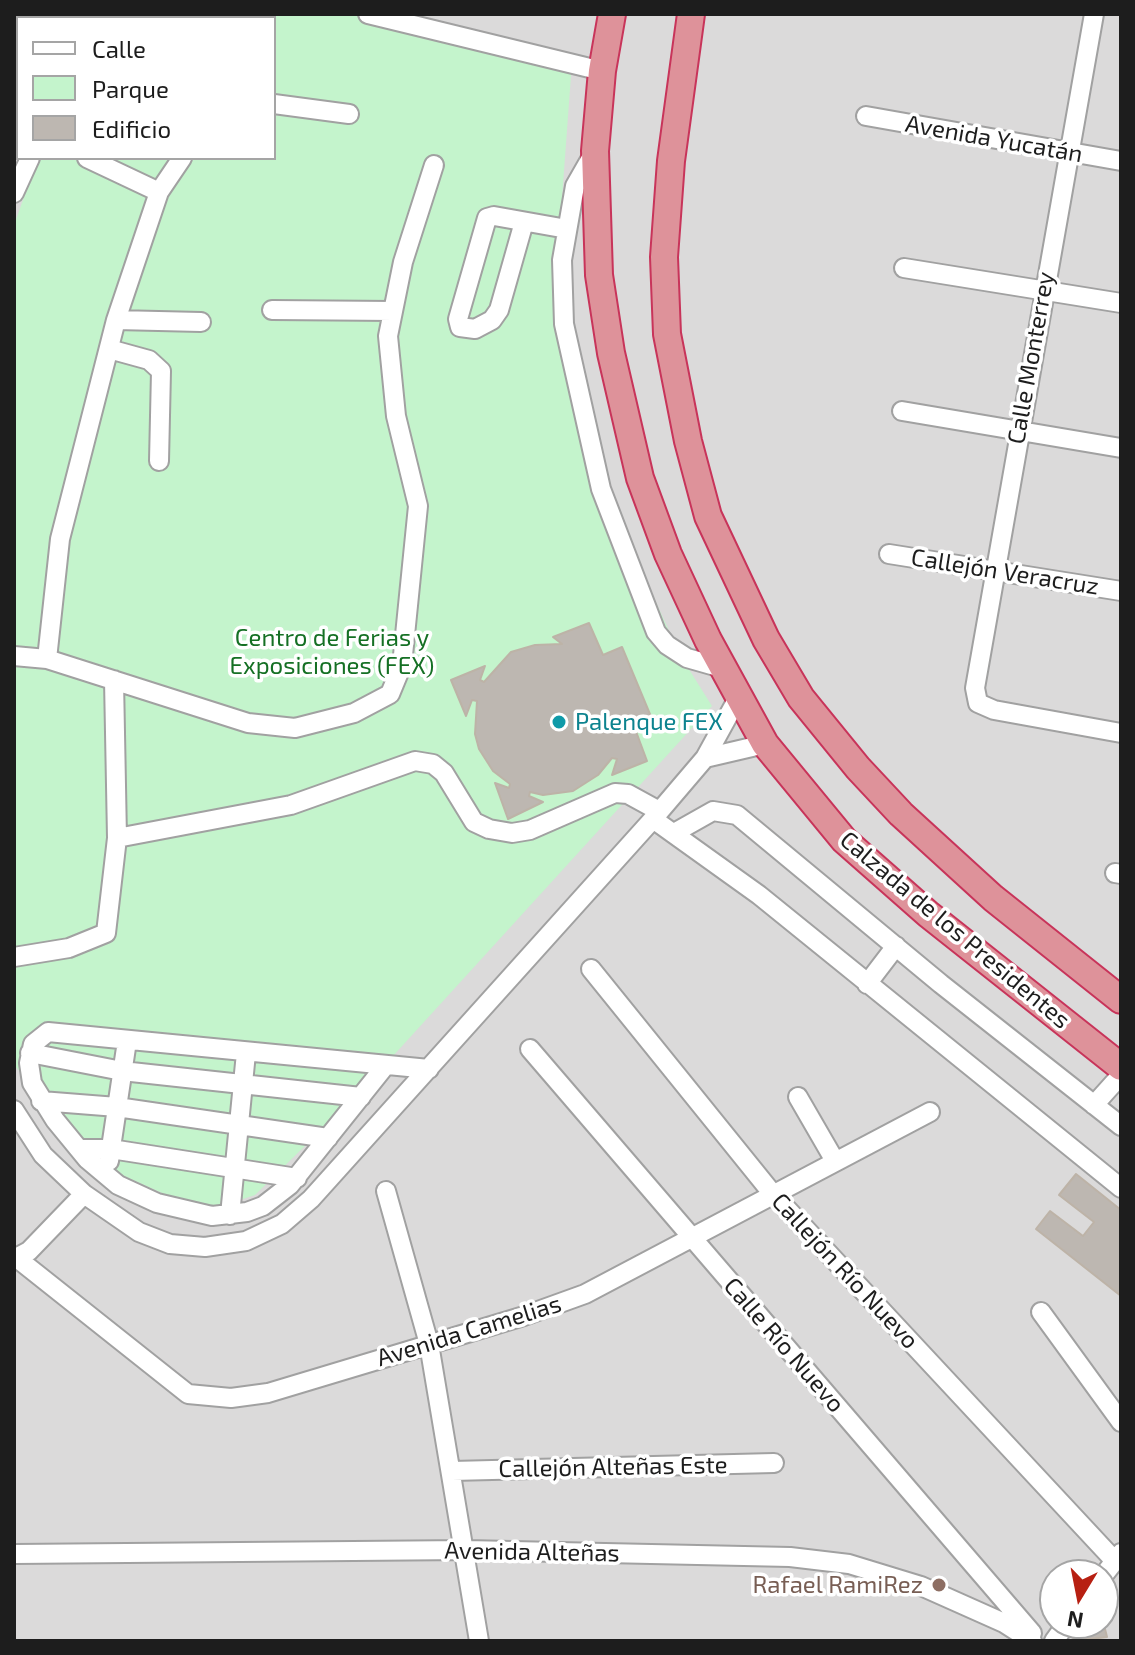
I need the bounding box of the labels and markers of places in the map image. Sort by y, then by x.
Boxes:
place label: Palenque FEX [575,708,723,736]
marker: Palenque FEX [550,713,568,731]
place label: Rafael RamiRez [753,1571,923,1599]
marker: Rafael RamiRez [930,1576,948,1594]

